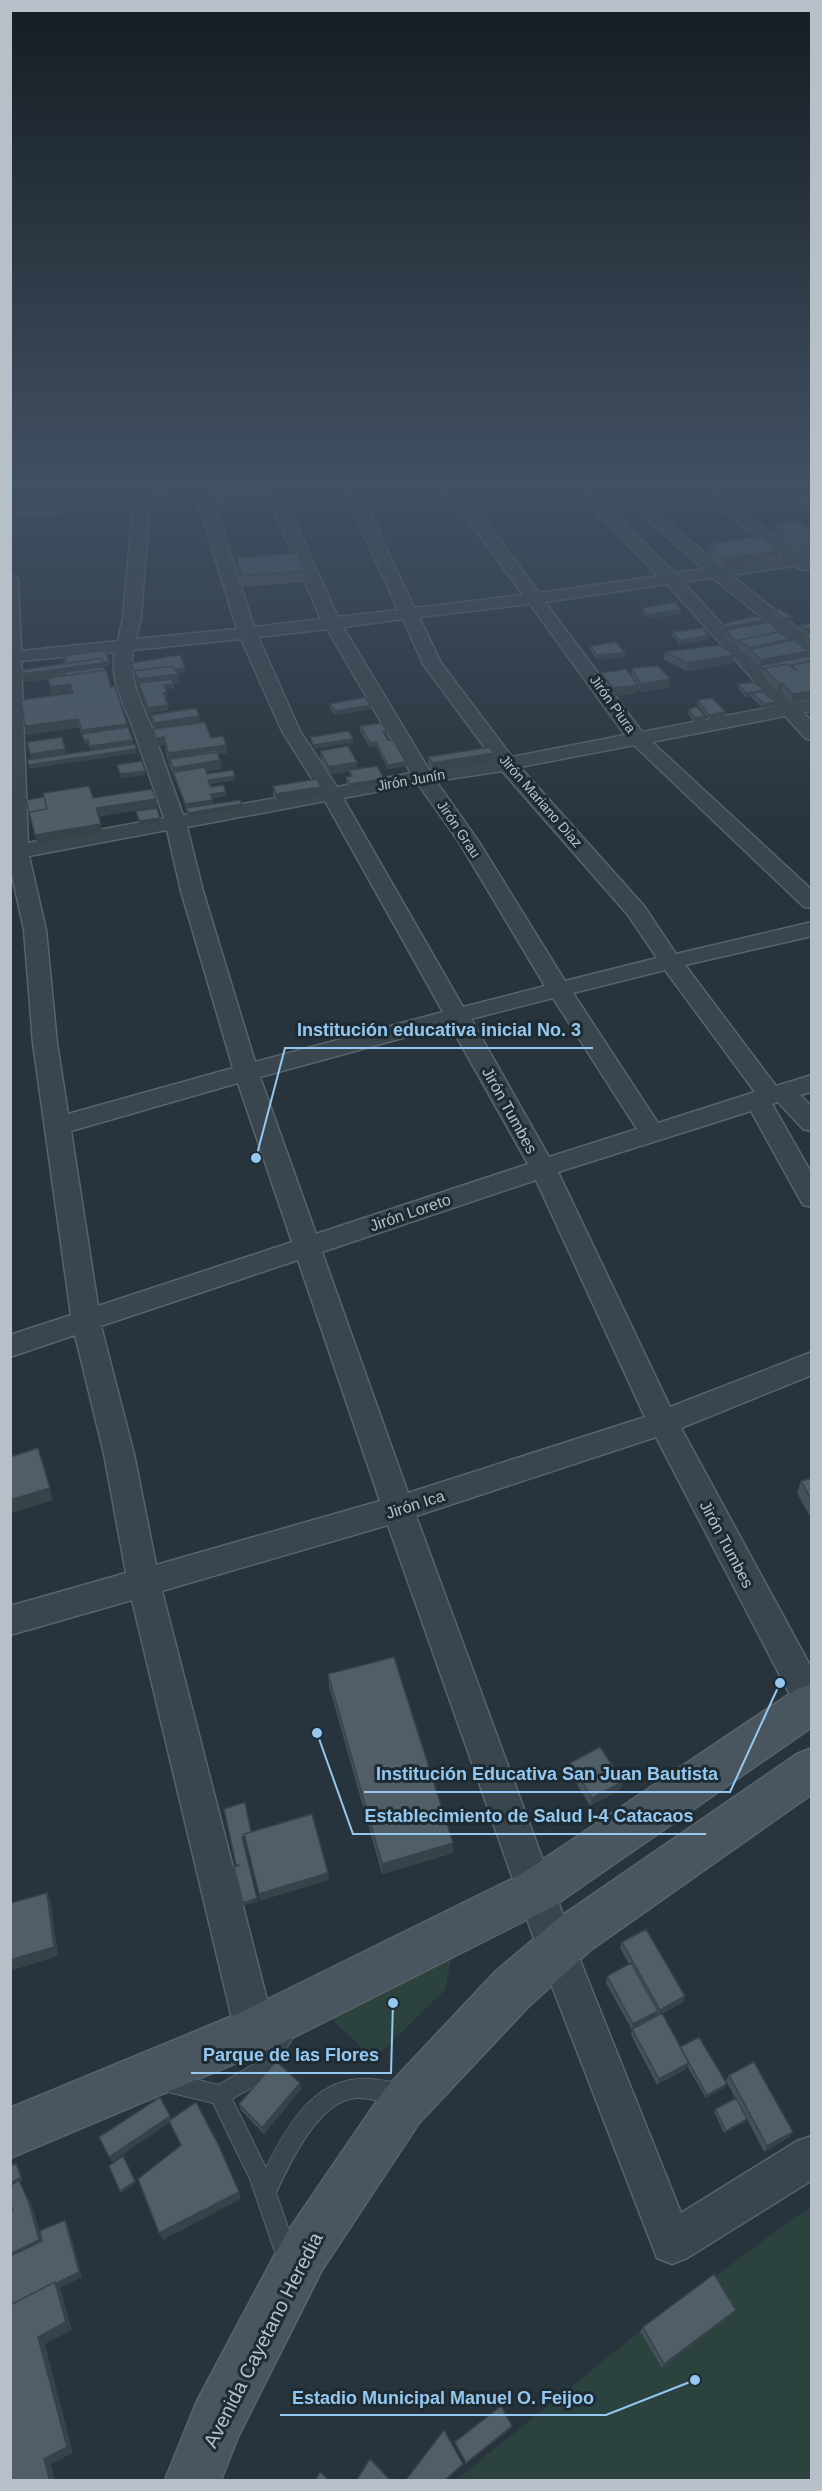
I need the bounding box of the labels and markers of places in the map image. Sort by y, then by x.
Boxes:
callout: Institución educativa inicial No. 3 [285,1012,593,1048]
callout: Institución Educativa San Juan Bautista [364,1756,730,1792]
callout: Establecimiento de Salud I-4 Catacaos [353,1798,706,1834]
callout: Parque de las Flores [191,2037,391,2073]
callout: Estadio Municipal Manuel O. Feijoo [280,2379,606,2415]

